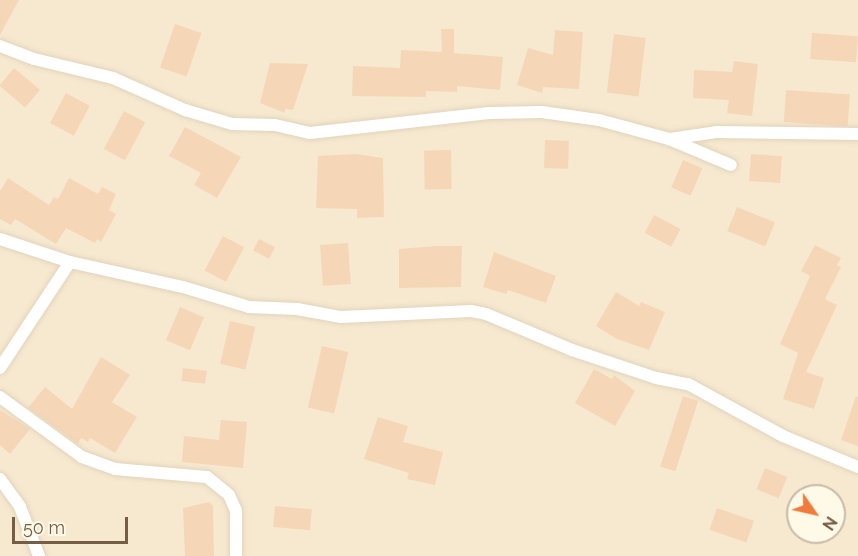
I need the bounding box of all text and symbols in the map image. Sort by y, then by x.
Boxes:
north arrow [786,484,846,544]
scale bar [15,505,130,543]
text: N [818,513,841,534]
text: 50 m [23,517,65,538]

